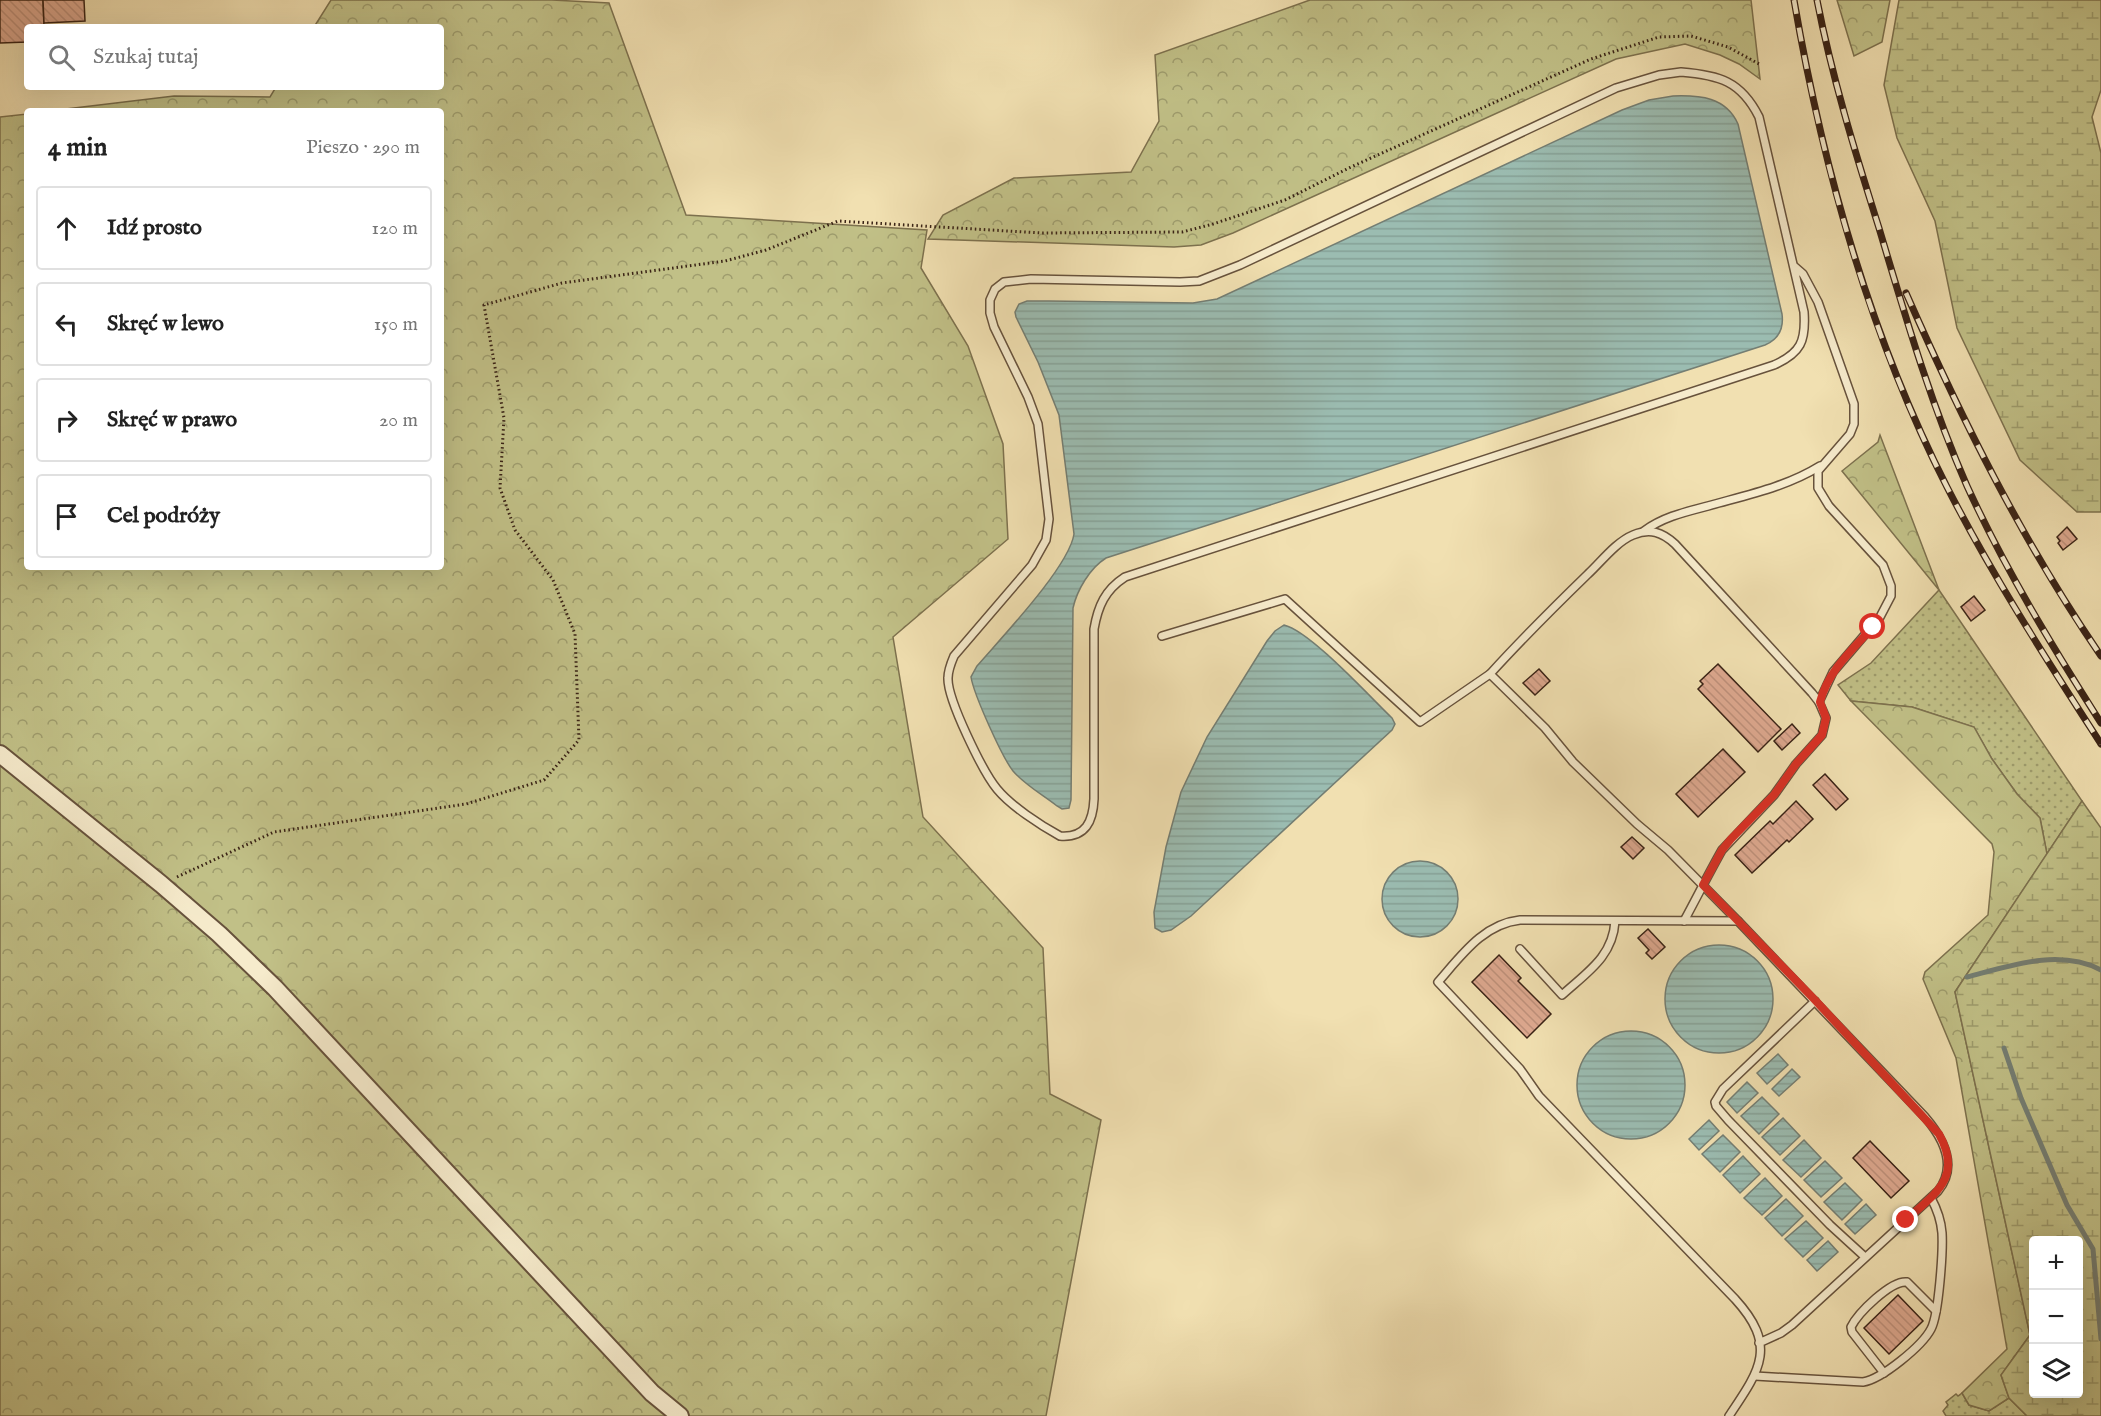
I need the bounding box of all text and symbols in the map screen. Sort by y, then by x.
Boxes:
search box [24,24,444,90]
icon: search [45,41,78,74]
text: Szukaj tutaj [93,43,198,71]
text: 4 min [48,131,107,164]
text: Pieszo · 290 m [306,135,420,160]
icon: ahead [50,212,83,245]
text: Idź prosto [107,214,202,242]
text: 120 m [372,216,418,241]
icon: left [50,308,83,341]
text: Skręć w lewo [107,310,224,338]
text: 150 m [374,312,418,337]
icon: right [50,404,83,437]
text: Skręć w prawo [107,406,237,434]
text: 20 m [379,408,418,433]
icon: arrive [50,500,83,533]
text: Cel podróży [107,502,220,530]
route start [1859,613,1885,639]
route end [1892,1206,1918,1232]
map controls [2029,1236,2083,1398]
button: + [2029,1236,2083,1290]
button: − [2029,1290,2083,1344]
button: layers [2029,1344,2083,1398]

